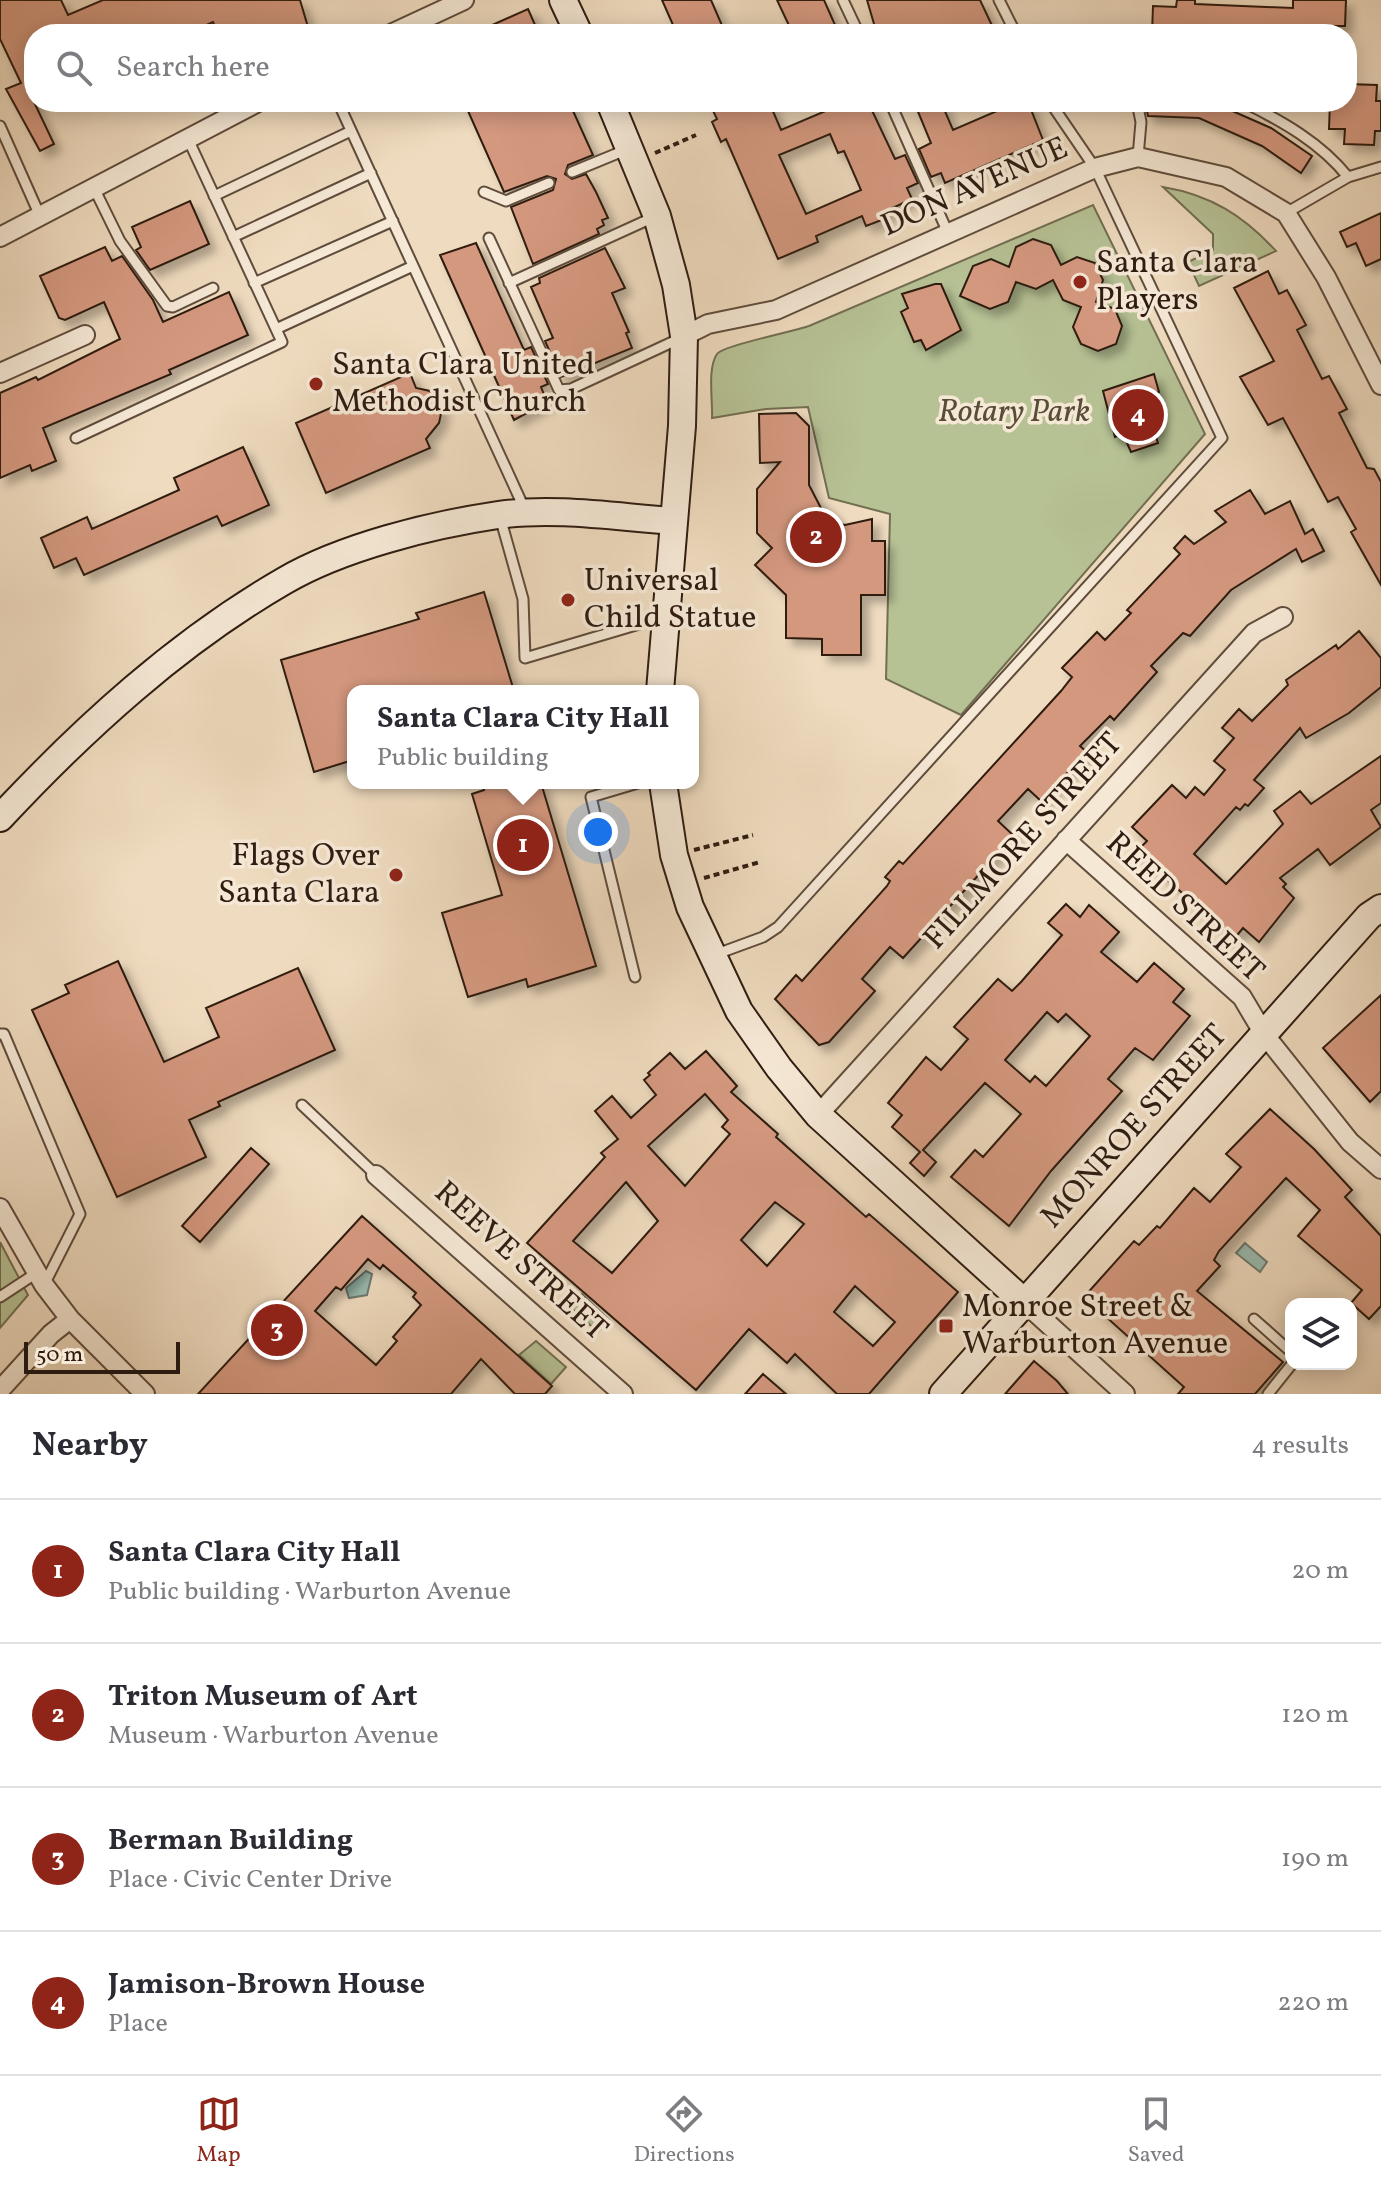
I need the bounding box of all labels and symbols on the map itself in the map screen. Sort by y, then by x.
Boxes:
street label: DON AVENUE [875,127,1075,249]
place label: Santa Clara Players [1096,242,1258,323]
marker: Santa Clara Players [1071,273,1089,291]
place label: Santa Clara United Methodist Church [332,344,595,425]
marker: Santa Clara United Methodist Church [307,375,325,393]
pin: 4 [1112,385,1164,445]
park label: Rotary Park [938,391,1090,435]
pin: 2 [790,507,842,567]
place label: Universal Child Statue [584,560,756,641]
marker: Universal Child Statue [559,591,577,609]
street label: FILLMORE STREET [914,724,1134,960]
your location [578,812,618,852]
pin: 1 [497,815,549,875]
street label: REED STREET [1095,823,1273,993]
place label: Flags Over Santa Clara [218,835,380,916]
marker: Flags Over Santa Clara [387,866,405,884]
street label: MONROE STREET [1031,1015,1239,1239]
street label: REEVE STREET [424,1172,616,1352]
place label: Monroe Street & Warburton Avenue [962,1286,1228,1367]
pin: 3 [251,1300,303,1360]
marker: Monroe Street & Warburton Avenue [937,1317,955,1335]
scale bar [24,1338,180,1374]

